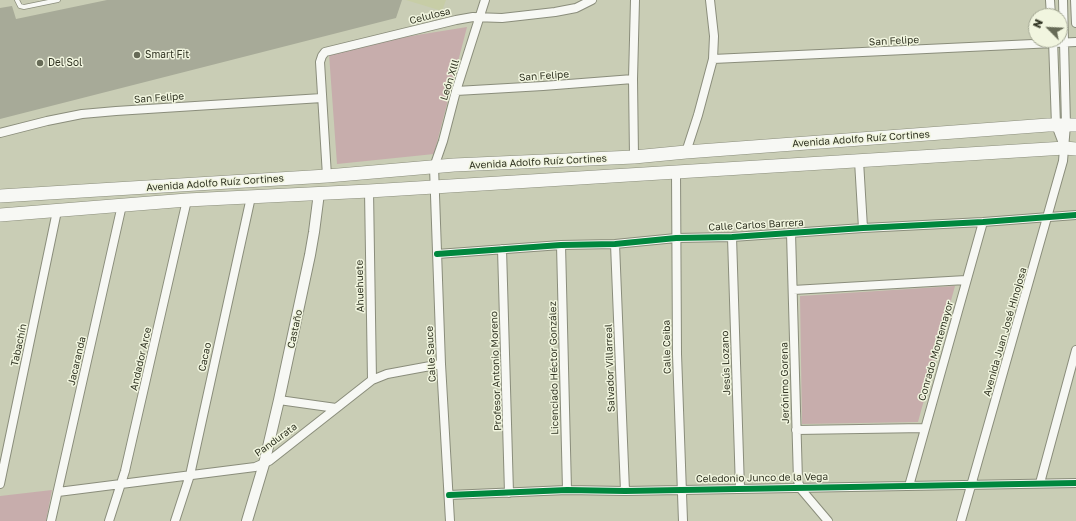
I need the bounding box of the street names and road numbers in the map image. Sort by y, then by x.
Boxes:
street label: Celulosa [408,5,452,27]
street label: San Felipe [869,34,919,48]
street label: León Xlll [438,58,462,102]
street label: San Felipe [519,68,569,84]
street label: San Felipe [134,90,184,106]
street label: Avenida Adolfo Ruíz Cortines [792,128,930,150]
street label: Avenida Adolfo Ruíz Cortines [469,152,607,172]
street label: Avenida Adolfo Ruíz Cortines [146,172,284,194]
street label: Calle Carlos Barrera [708,217,804,233]
street label: Ahuehuete [354,260,366,312]
street label: Avenida Juan José Hinojosa [981,266,1029,398]
street label: Conrado Montemayor [916,300,956,402]
street label: Licenciado Héctor González [547,301,561,435]
street label: Castaño [285,308,305,350]
street label: Profesor Antonio Moreno [488,311,504,431]
street label: Calle Ceiba [661,320,673,374]
street label: Tabachín [9,323,29,367]
street label: Salvador Villarreal [602,324,618,412]
street label: Andador Arce [128,326,154,392]
street label: Calle Sauce [424,326,438,382]
street label: Jesús Lozano [719,330,733,396]
street label: Jacaranda [66,335,88,387]
street label: Cacao [196,341,214,373]
street label: Jerónimo Gorena [778,342,792,424]
street label: Pandurata [252,421,300,459]
street label: Celedonio Junco de la Vega [696,471,828,485]

